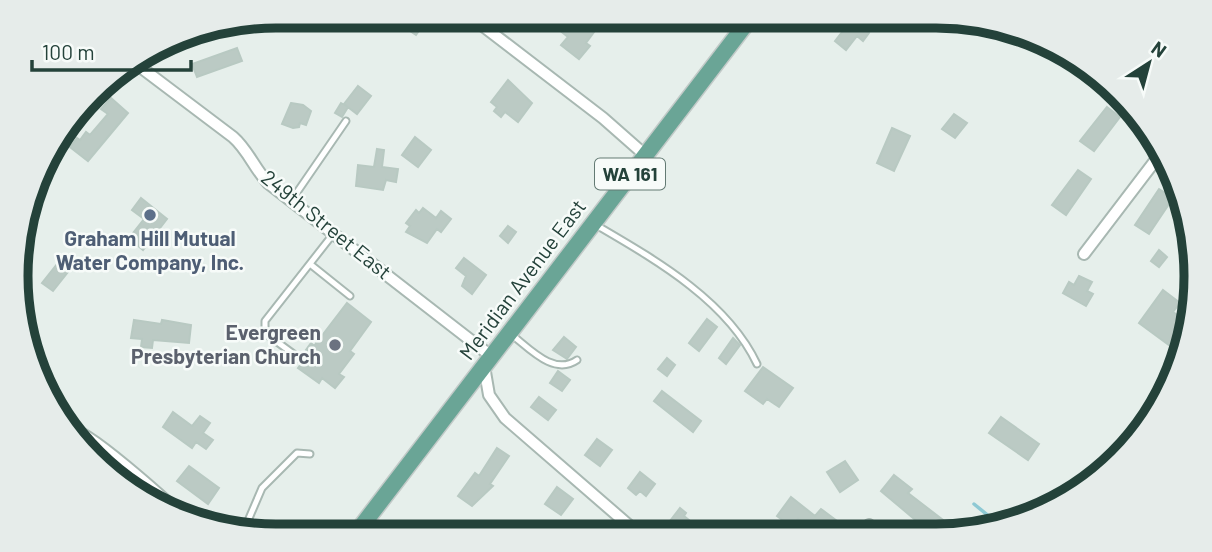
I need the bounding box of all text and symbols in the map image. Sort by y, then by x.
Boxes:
scale bar [32,28,191,72]
north arrow [1114,28,1184,98]
text: N [1147,36,1171,62]
text: 100 m [42,39,95,64]
road number: WA 161 [595,158,665,190]
street label: 249th Street East [257,164,397,284]
street label: Meridian Avenue East [453,194,590,364]
marker: Graham Hill Mutual Water Company, Inc. [142,207,158,223]
place label: Graham Hill Mutual Water Company, Inc. [56,225,244,274]
place label: Evergreen Presbyterian Church [131,319,321,368]
marker: Evergreen Presbyterian Church [327,337,343,353]

